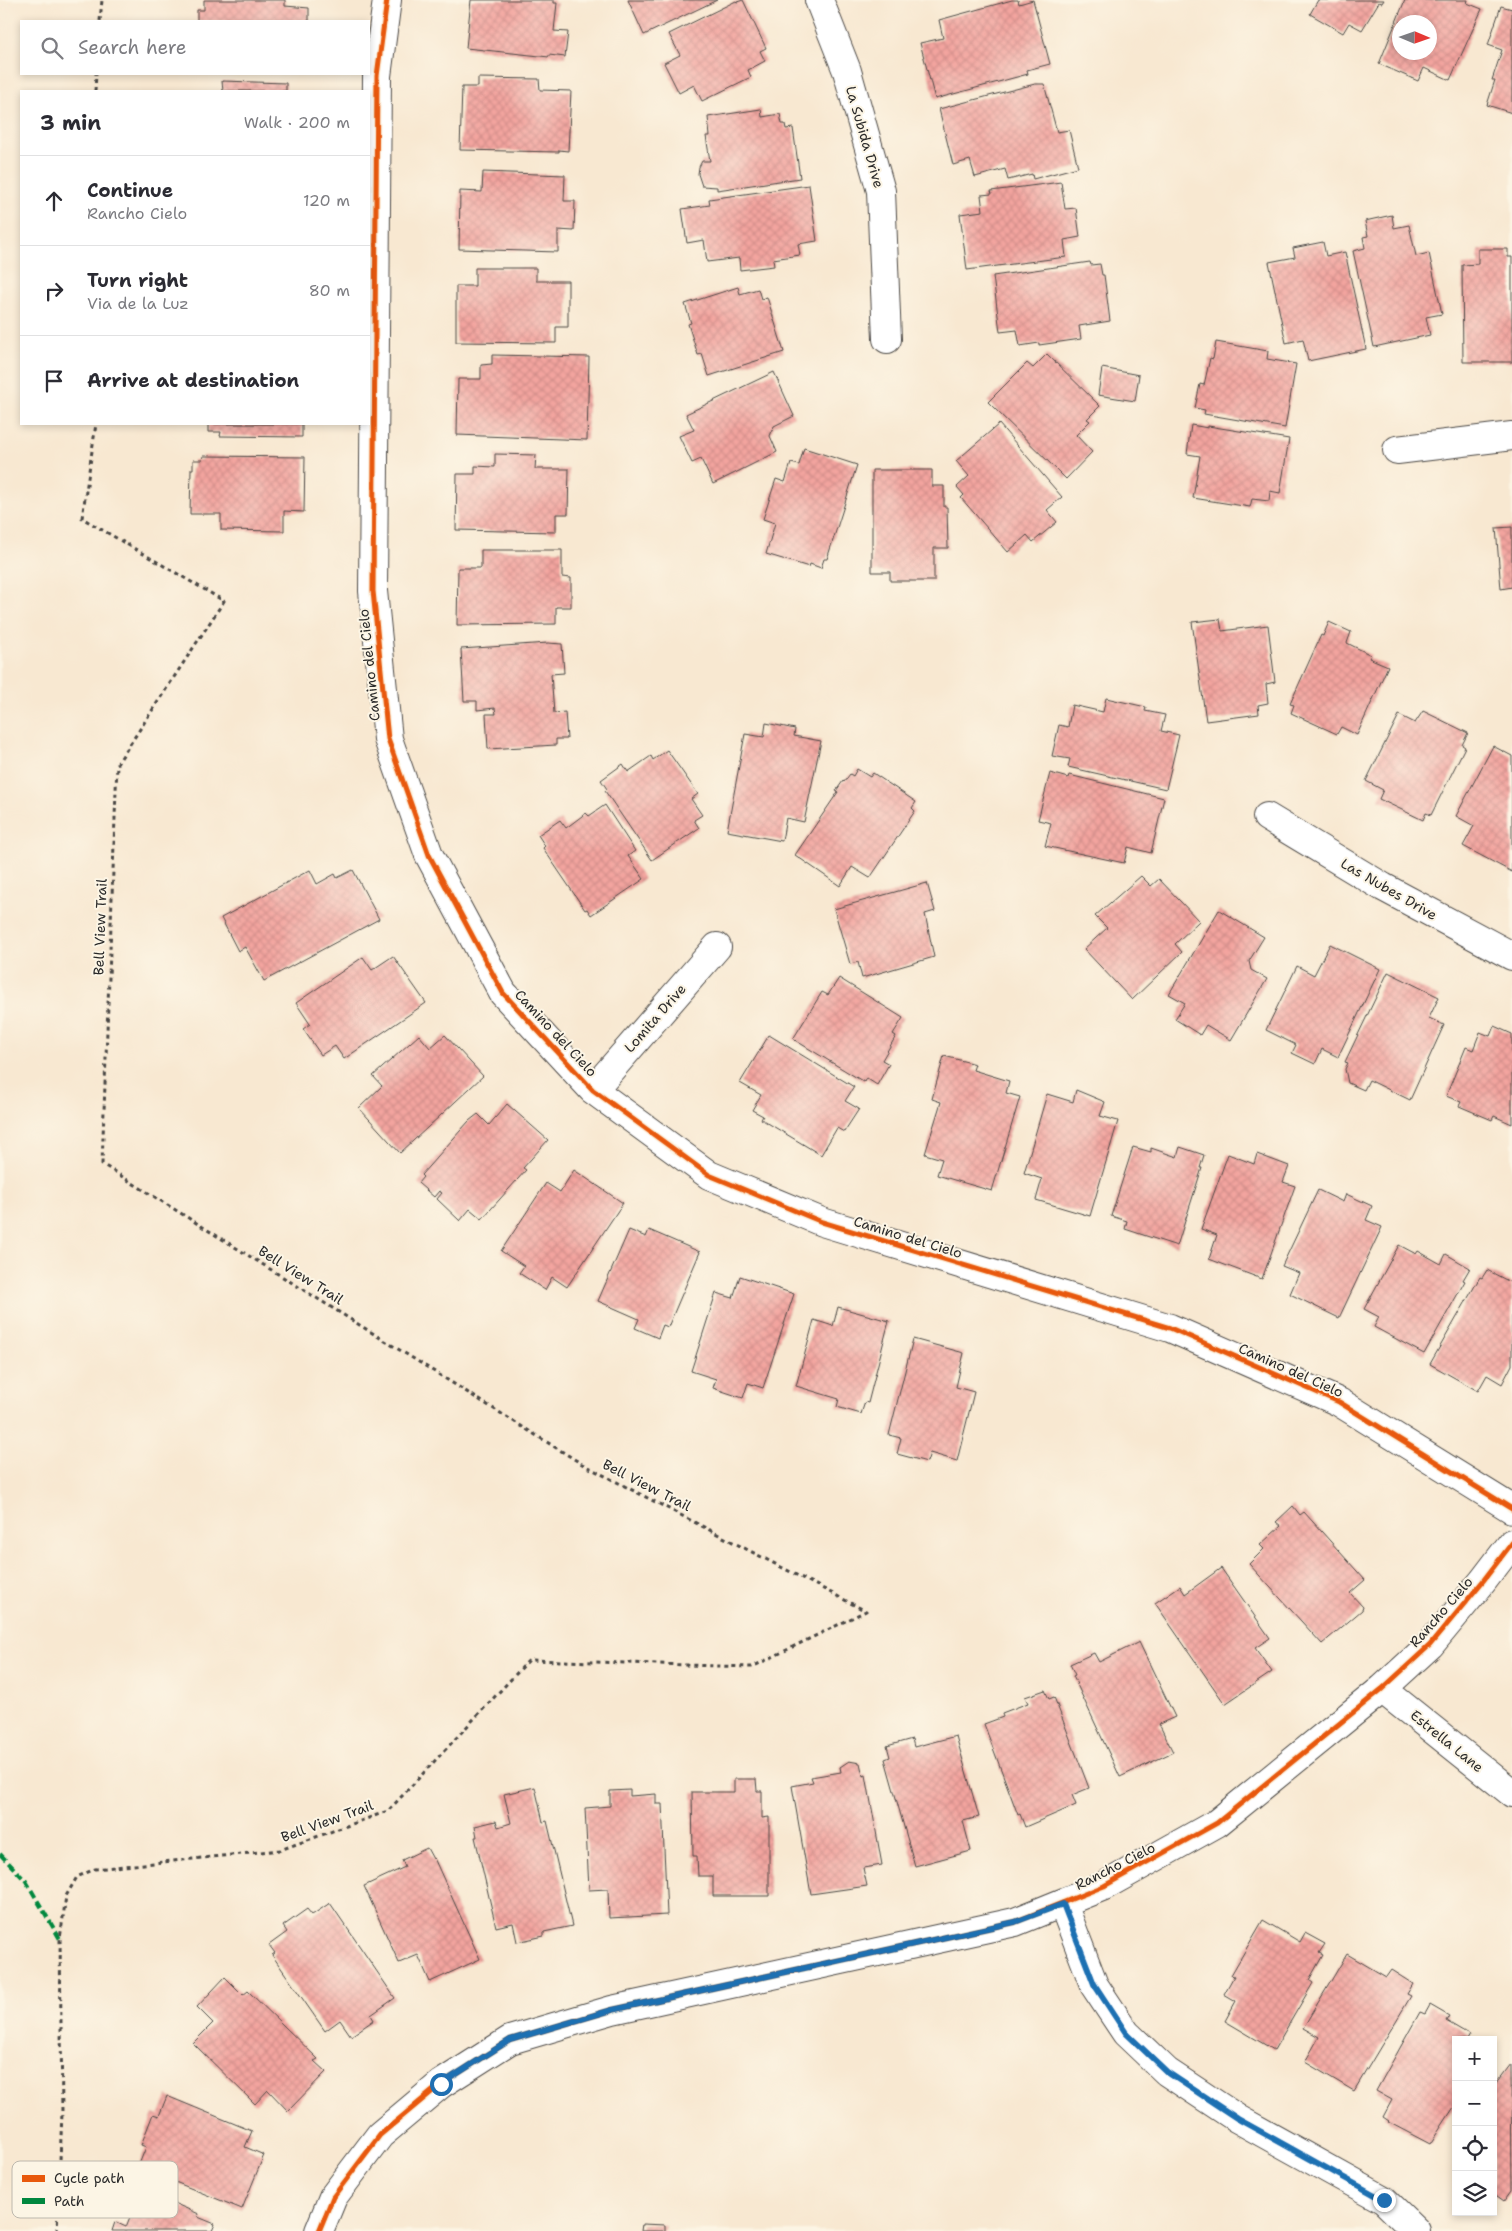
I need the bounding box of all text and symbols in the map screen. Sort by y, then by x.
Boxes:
north arrow [1392,15,1437,60]
search box [20,20,370,75]
icon: search [38,34,66,62]
text: Search here [78,35,187,60]
street label: La Subida Drive [842,84,888,190]
text: 3 min [40,109,101,137]
text: Walk · 200 m [244,112,350,133]
text: Continue [87,178,173,203]
icon: ahead [40,187,68,215]
text: 120 m [303,190,350,211]
text: Rancho Cielo [87,203,187,224]
text: Turn right [87,268,188,293]
icon: right [40,277,68,305]
text: 80 m [309,280,350,301]
text: Via de la Luz [87,293,189,314]
icon: arrive [40,367,68,395]
text: Arrive at destination [87,368,299,393]
street label: Camino del Cielo [354,608,384,722]
street label: Las Nubes Drive [1338,854,1441,924]
street label: Bell View Trail [89,878,111,976]
street label: Lomita Drive [620,980,690,1056]
street label: Camino del Cielo [511,986,601,1080]
street label: Camino del Cielo [851,1212,965,1262]
street label: Bell View Trail [255,1242,347,1309]
street label: Camino del Cielo [1236,1339,1346,1401]
street label: Bell View Trail [600,1455,695,1515]
street label: Rancho Cielo [1405,1573,1477,1651]
street label: Estrella Lane [1407,1706,1487,1776]
street label: Bell View Trail [278,1796,376,1846]
street label: Rancho Cielo [1072,1838,1158,1894]
map controls [1452,2036,1497,2216]
button: + [1452,2036,1497,2081]
route start [430,2073,453,2096]
button: − [1452,2081,1497,2126]
button: locate [1452,2126,1497,2171]
legend [12,2161,178,2218]
text: Cycle path [54,2169,125,2187]
button: layers [1452,2171,1497,2216]
route end [1373,2189,1396,2212]
text: Path [54,2192,85,2210]

